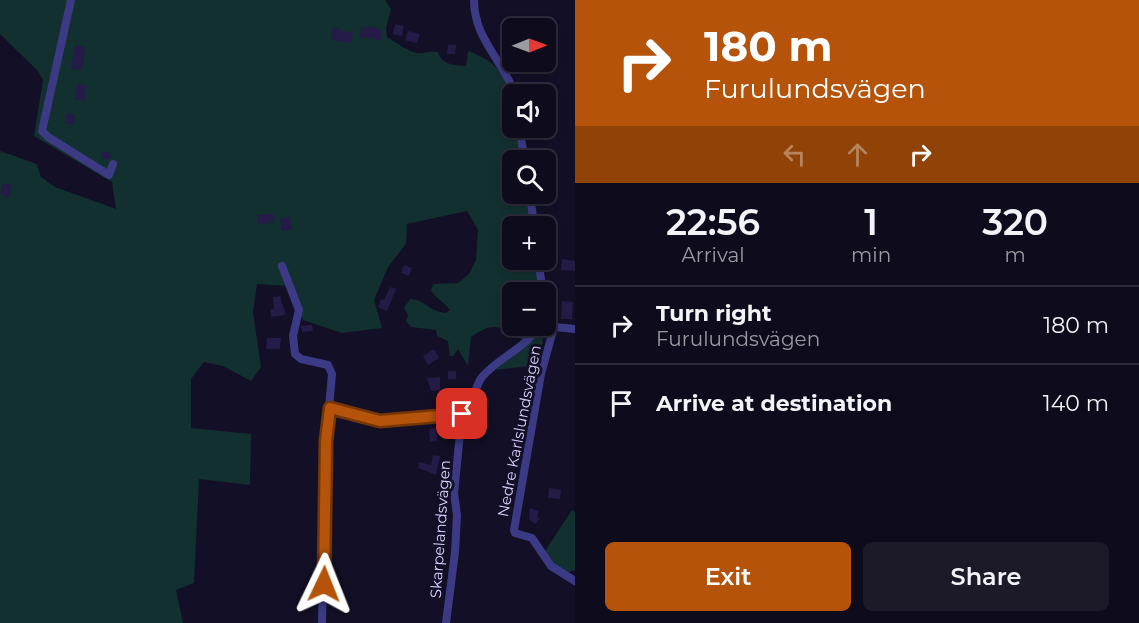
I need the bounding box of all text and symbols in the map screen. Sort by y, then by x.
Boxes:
north arrow [502,18,556,72]
map controls [502,18,556,336]
text: 180 m [704,20,833,72]
icon: right [605,24,683,102]
text: Furulundsvägen [704,72,926,105]
button: sound [502,84,556,138]
icon: left [778,138,811,171]
icon: ahead [841,138,874,171]
icon: right [904,138,937,171]
button: search [502,150,556,204]
text: 22:56 [666,200,760,244]
text: 1 [864,200,878,244]
text: 320 [982,200,1048,244]
button: + [502,216,556,270]
text: Arrival [682,243,745,267]
text: min [851,243,891,267]
text: m [1005,243,1026,267]
button: − [502,282,556,336]
text: Turn right [656,300,771,327]
icon: right [605,309,638,342]
text: 180 m [1043,312,1109,339]
text: Furulundsvägen [656,327,820,351]
street label: Nedre Karlslundsvägen [493,344,545,518]
icon: arrive [605,387,638,420]
pin [436,388,487,439]
text: Arrive at destination [656,390,892,417]
text: 140 m [1043,390,1109,417]
icon: arrive [445,397,478,430]
street label: Skarpelandsvägen [426,459,454,599]
button: Exit [605,542,851,611]
button: Share [863,542,1109,611]
position arrow [292,552,356,616]

